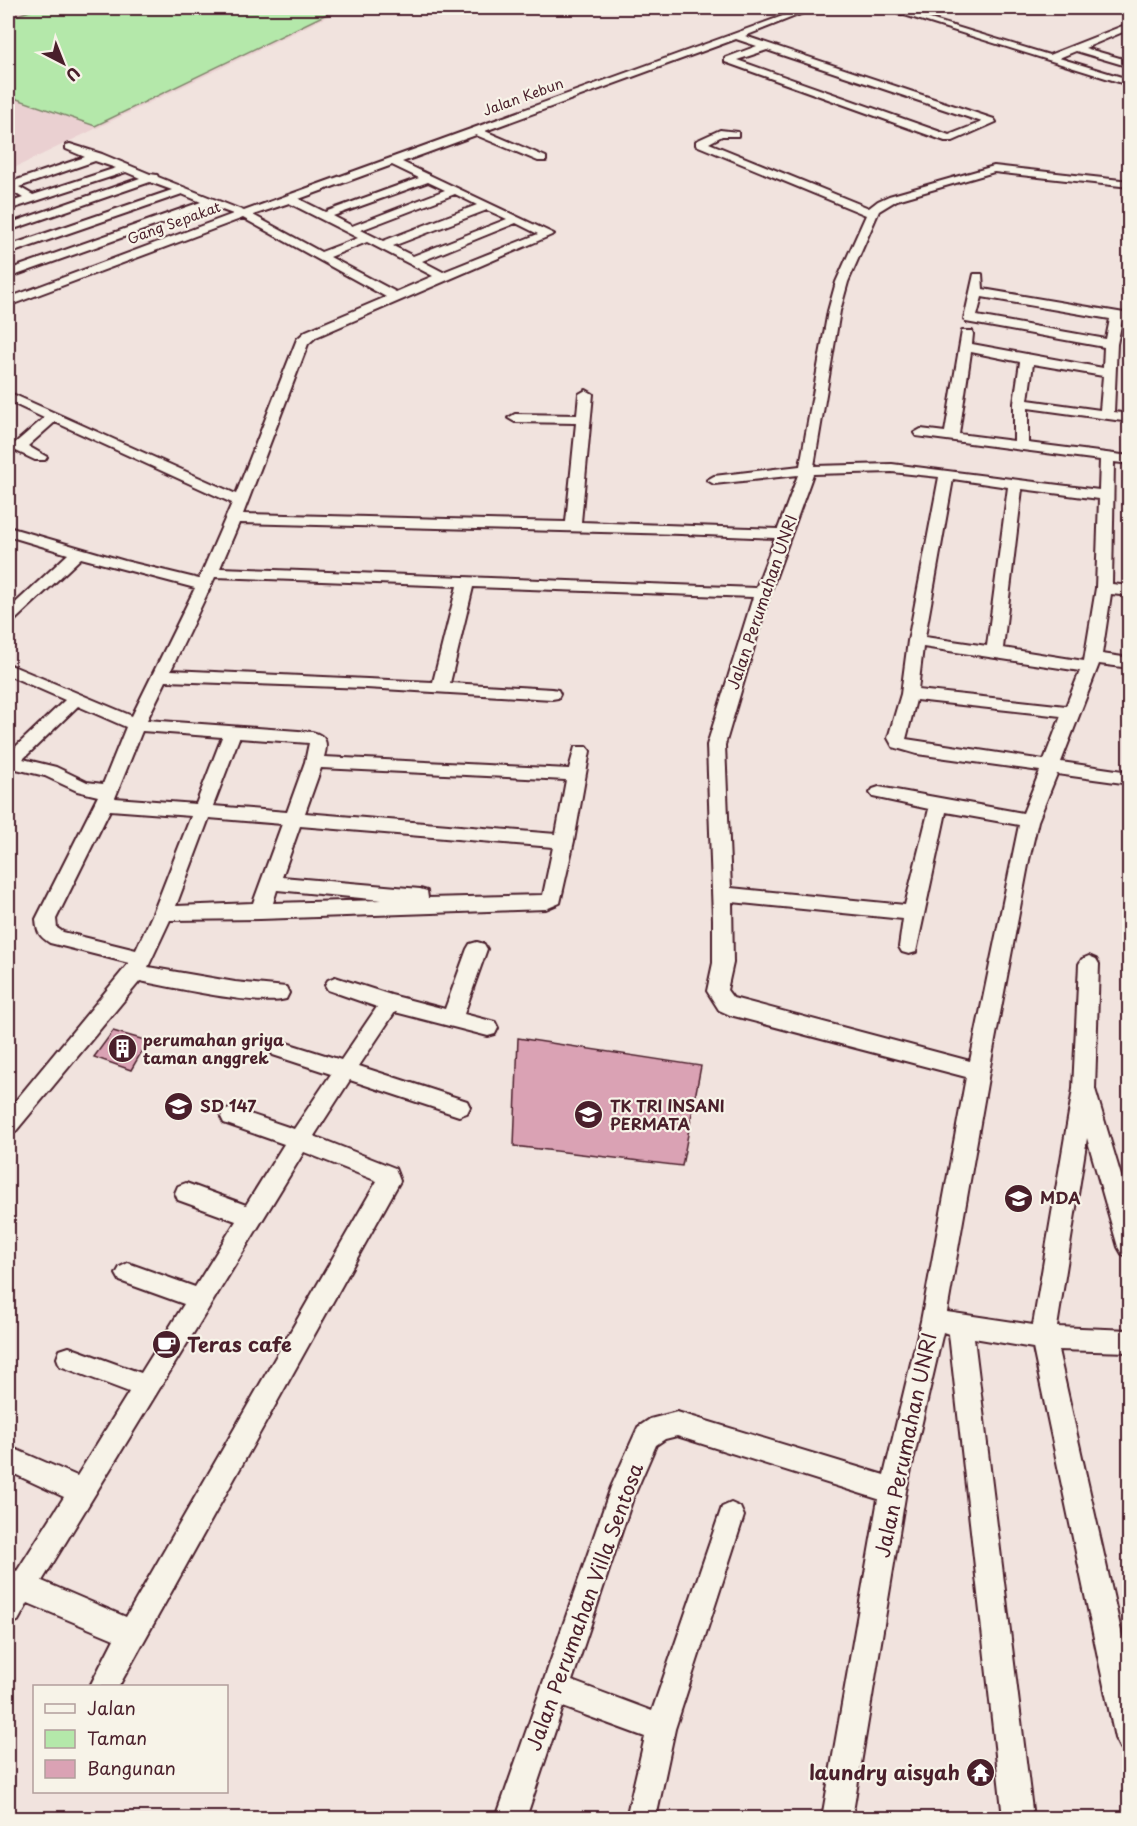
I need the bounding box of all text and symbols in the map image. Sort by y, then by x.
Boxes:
north arrow [33,33,93,93]
text: U [61,62,86,88]
street label: Jalan Kebun [480,72,566,121]
street label: Gang Sepakat [124,196,224,249]
street label: Jalan Perumahan UNRI [720,511,802,692]
place label: perumahan griya taman anggrek [143,1027,284,1069]
building icon: perumahan griya taman anggrek [106,1033,138,1065]
school or university icon: SD 147 [163,1090,195,1122]
place label: SD 147 [200,1093,256,1117]
place label: TK TRI INSANI PERMATA [610,1093,725,1135]
school or university icon: TK TRI INSANI PERMATA [573,1099,605,1131]
school or university icon: MDA [1003,1182,1035,1214]
place label: MDA [1040,1185,1081,1209]
cafe icon: Teras cafe [150,1329,182,1361]
place label: Teras cafe [187,1329,292,1359]
street label: Jalan Perumahan UNRI [866,1329,944,1560]
street label: Jalan Perumahan Villa Sentosa [518,1458,650,1755]
legend [33,1685,228,1793]
text: Jalan [87,1694,136,1721]
text: Taman [87,1724,147,1751]
text: Bangunan [87,1754,176,1781]
place label: laundry aisyah [809,1757,960,1787]
temple icon: laundry aisyah [965,1757,997,1789]

